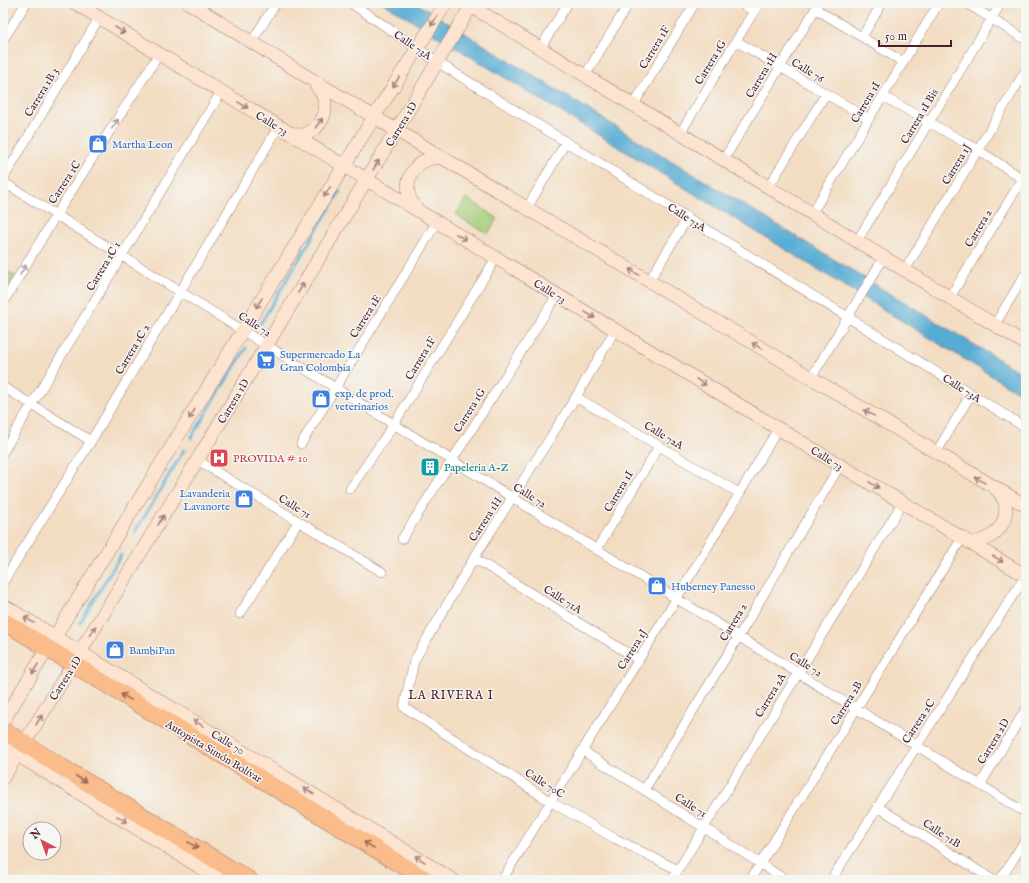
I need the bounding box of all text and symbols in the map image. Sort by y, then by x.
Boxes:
one-way arrow [430,15,438,27]
scale bar [879,22,951,48]
street label: Carrera 1F [636,23,673,72]
one-way arrow [114,27,126,35]
street label: Calle 73A [391,28,435,64]
text: 50 m [885,29,907,44]
street label: Carrera 1G [692,37,730,87]
street label: Carrera 1H [743,50,781,101]
street label: Calle 76 [789,56,827,86]
street label: Carrera 1B 3 [22,65,62,120]
one-way arrow [392,76,400,87]
street label: Carrera 1I [848,79,884,126]
street label: Carrera 1I Bis [898,86,942,147]
street label: Carrera 1D [383,99,421,149]
one-way arrow [237,101,248,109]
street label: Calle 73 [253,109,290,139]
one-way arrow [315,118,323,129]
one-way arrow [111,119,119,130]
shop icon: Martha Leon [87,133,109,155]
place label: Martha Leon [112,138,173,152]
street label: Carrera 1J [939,141,975,188]
street label: Carrera 1C [46,158,84,207]
one-way arrow [372,160,380,171]
one-way arrow [323,186,331,198]
street label: Calle 73A [665,201,709,235]
street label: Carrera 2 [962,207,996,250]
one-way arrow [455,233,467,241]
street label: Carrera 1C 1 [84,239,124,294]
one-way arrow [20,264,28,276]
one-way arrow [629,268,640,276]
street label: Calle 73 [531,277,568,307]
one-way arrow [298,282,306,294]
street label: Carrera 1E [347,292,385,341]
one-way arrow [255,297,263,309]
street label: Calle 72 [235,309,274,340]
one-way arrow [584,312,596,320]
street label: Carrera 1C 2 [112,322,153,377]
street label: Carrera 1F [402,334,439,383]
one-way arrow [751,342,763,350]
place label: Supermercado La Gran Colombia [280,348,360,375]
supermarket icon: Supermercado La Gran Colombia [255,349,277,371]
street label: Calle 73A [940,372,984,406]
street label: Carrera 1D [215,376,253,426]
one-way arrow [696,378,707,387]
street label: Carrera 1G [451,385,489,435]
place label: exp. de prod. veterinarios [335,387,394,414]
shop icon: exp. de prod. veterinarios [310,388,332,410]
one-way arrow [187,408,195,420]
one-way arrow [864,409,875,417]
street label: Calle 72A [641,419,686,453]
street label: Calle 73 [808,444,845,474]
hospital icon: PROVIDA # 10 [208,447,230,469]
place label: PROVIDA # 10 [233,452,308,466]
building icon: Papeleria A-Z [419,456,441,478]
place label: Papeleria A-Z [444,461,509,475]
street label: Carrera 1I [601,468,637,515]
one-way arrow [975,476,986,484]
street label: Calle 72 [510,480,549,511]
one-way arrow [868,482,880,490]
place label: Lavanderia Lavanorte [179,487,230,514]
shop icon: Lavanderia Lavanorte [233,488,255,510]
street label: Calle 71 [276,492,313,522]
street label: Carrera 1H [466,494,506,545]
one-way arrow [157,514,165,526]
one-way arrow [992,555,1004,563]
shop icon: Huberney Panesso [646,575,668,597]
place label: Huberney Panesso [671,580,755,594]
street label: Calle 71A [541,583,585,617]
street label: Carrera 2 [717,601,751,644]
one-way arrow [23,616,35,624]
one-way arrow [90,625,98,637]
street label: Carrera 1J [615,626,651,673]
shop icon: BambiPan [104,639,126,661]
place label: BambiPan [129,644,175,658]
street label: Calle 72 [786,649,825,680]
street label: Carrera 1D [47,654,85,703]
one-way arrow [30,663,38,675]
street label: Carrera 2A [752,670,790,720]
street label: Carrera 2B [828,679,866,728]
district label: LA RIVERA I [408,688,494,703]
one-way arrow [120,693,132,701]
street label: Carrera 2C [899,697,938,746]
one-way arrow [35,714,43,726]
street label: Carrera 2D [975,716,1013,767]
street label: Autopista Simón Bolívar [162,717,264,786]
one-way arrow [192,719,204,727]
street label: Calle 70 [208,727,247,758]
street label: Calle 70C [522,766,567,802]
one-way arrow [75,775,87,783]
one-way arrow [304,787,315,795]
street label: Calle 71 [672,791,709,821]
one-way arrow [116,816,128,824]
street label: Calle 71B [920,816,963,851]
north arrow [22,821,62,861]
text: N [27,825,45,843]
one-way arrow [364,841,375,849]
one-way arrow [187,842,199,850]
one-way arrow [414,855,426,863]

